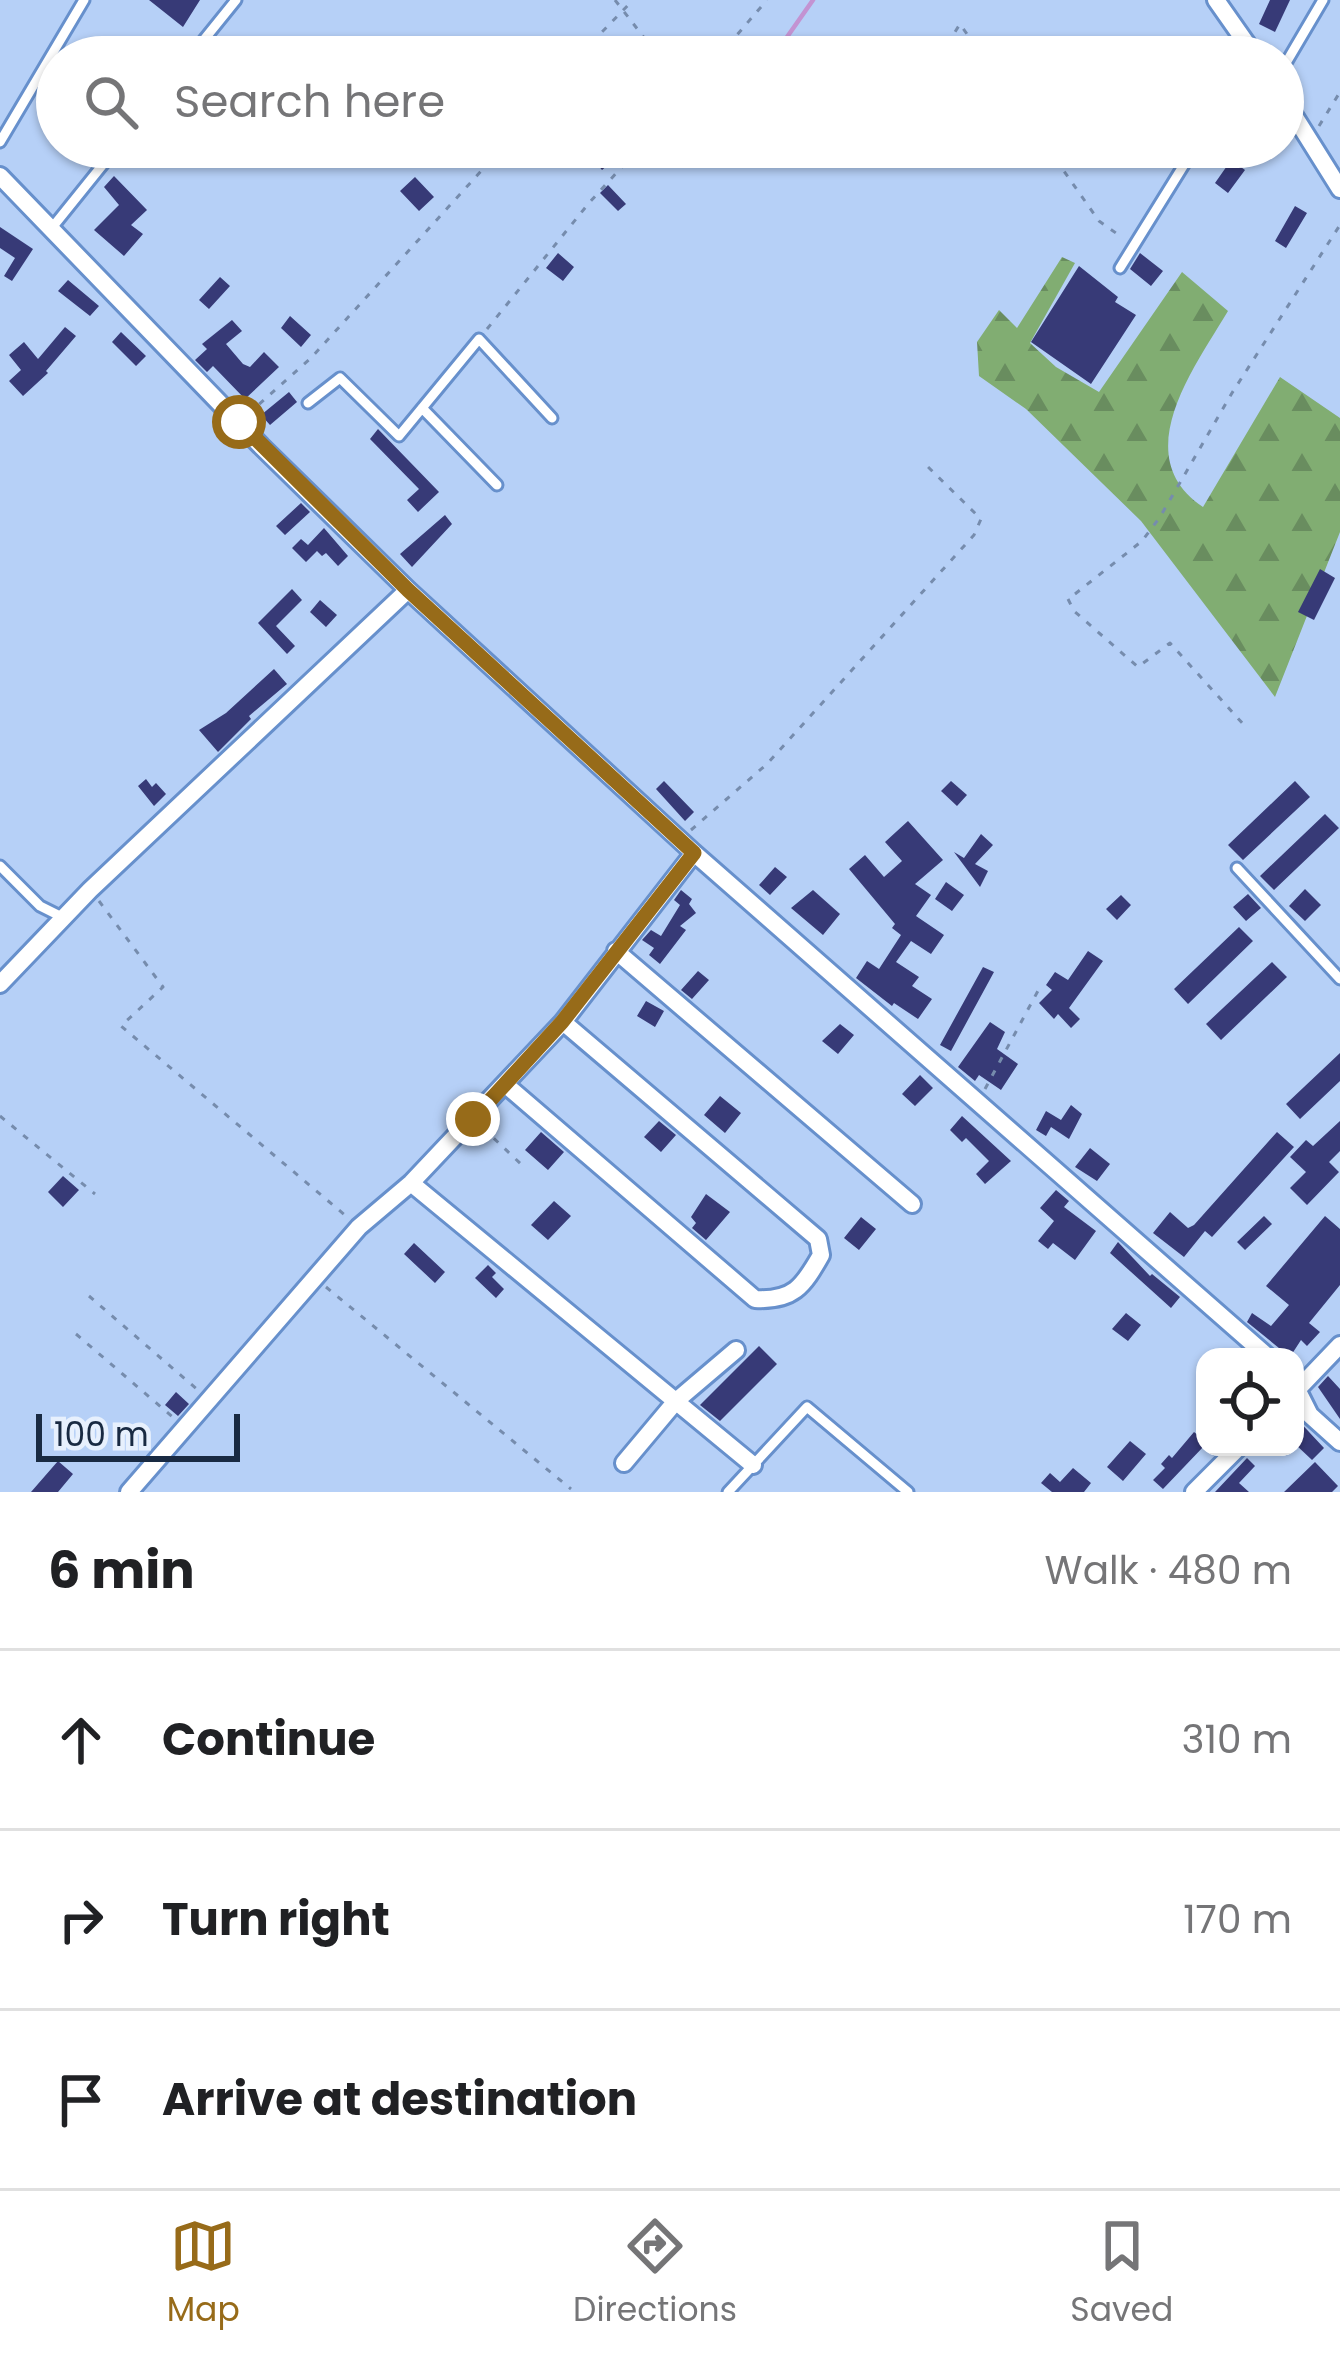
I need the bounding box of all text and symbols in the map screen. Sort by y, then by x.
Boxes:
search box [36,36,1304,168]
icon: search [78,69,144,135]
text: Search here [174,70,445,133]
route start [212,395,266,449]
route end [446,1092,500,1146]
map controls [1196,1348,1304,1456]
button: locate [1196,1348,1304,1456]
scale bar [36,1408,240,1461]
text: 100 m [54,1411,149,1458]
text: 6 min [48,1534,195,1606]
text: Walk · 480 m [1045,1543,1292,1598]
icon: ahead [48,1707,114,1773]
text: Continue [162,1708,375,1771]
text: 310 m [1181,1712,1292,1767]
icon: right [48,1887,114,1953]
text: Turn right [162,1888,390,1951]
text: 170 m [1183,1892,1292,1947]
icon: arrive [48,2067,114,2133]
text: Arrive at destination [162,2068,637,2131]
tab: Map [167,2213,240,2335]
tab: Directions [573,2213,737,2335]
tab: Saved [1070,2213,1173,2335]

